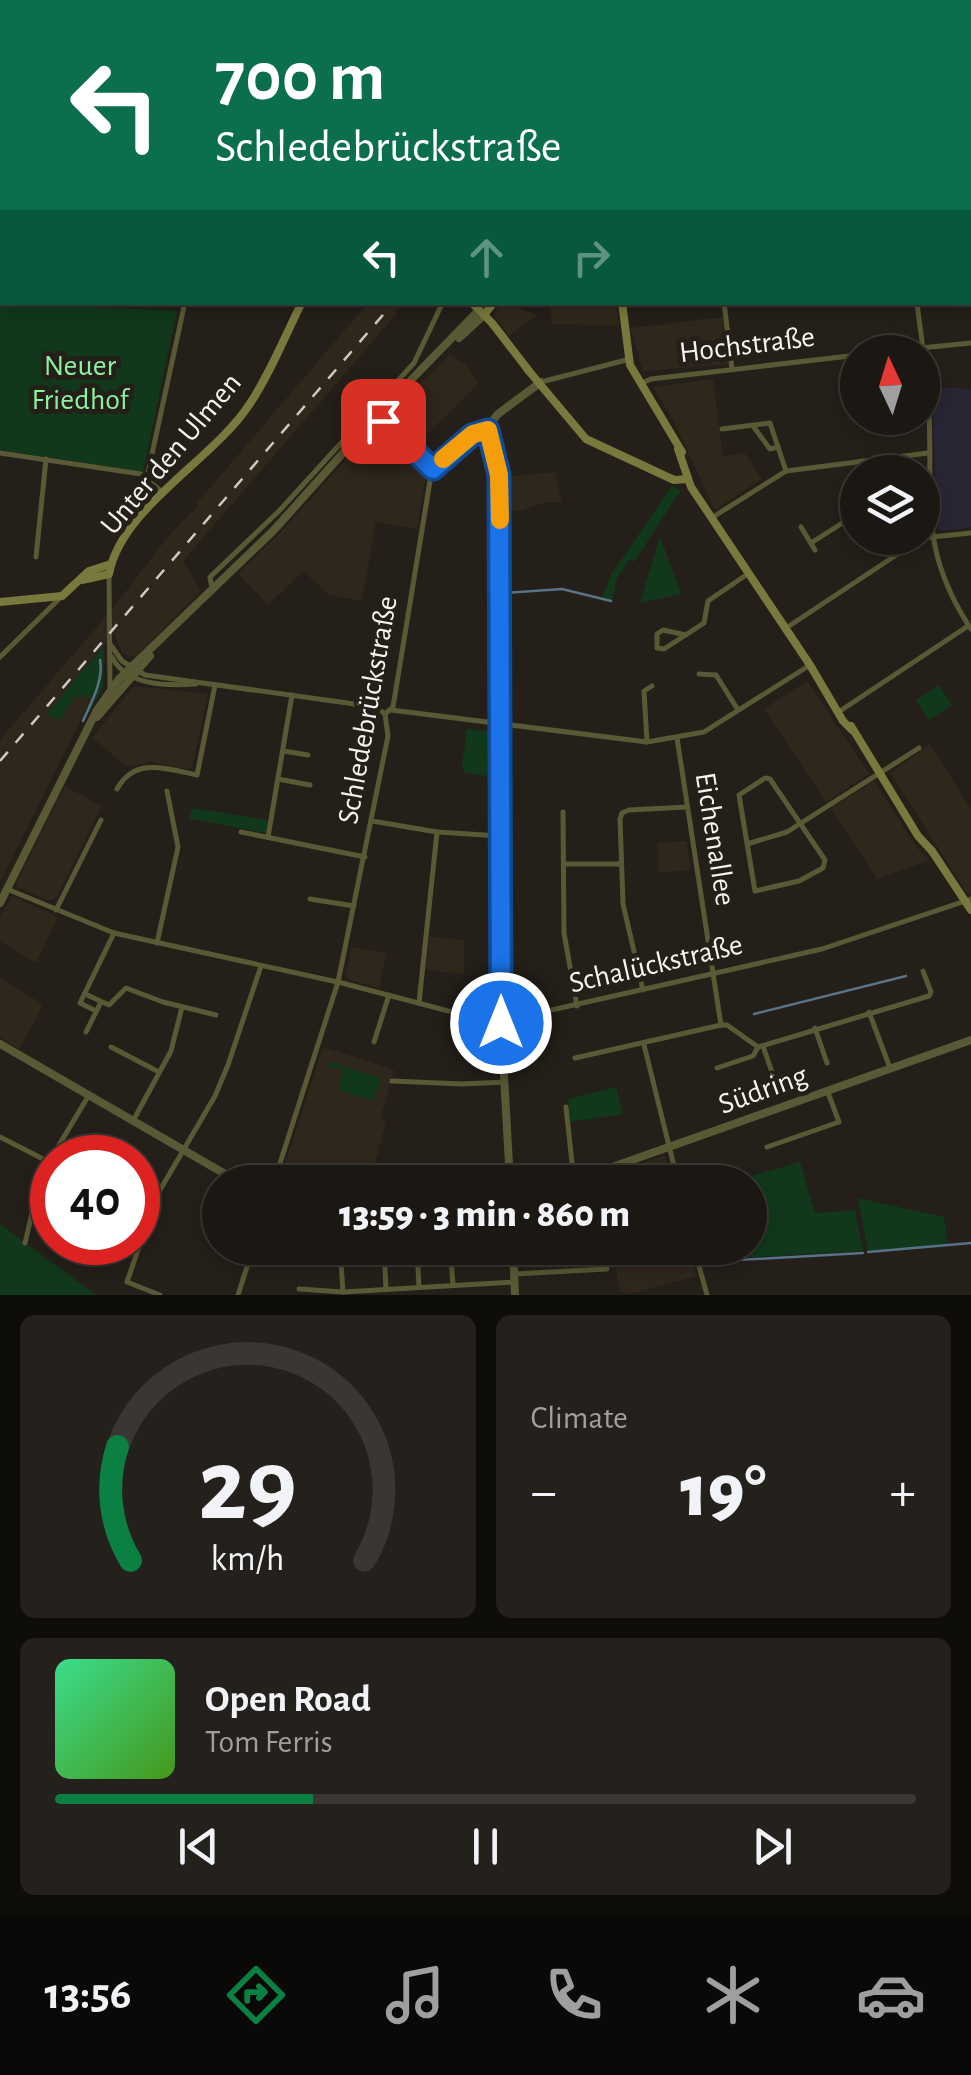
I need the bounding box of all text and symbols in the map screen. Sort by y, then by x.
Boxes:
icon: left [50,40,180,170]
text: 700 m [215,43,385,113]
text: Schledebrückstraße [215,125,562,170]
icon: left [354,230,409,285]
icon: ahead [459,230,514,285]
icon: right [564,230,619,285]
street label: Hochstraße [678,322,816,368]
north arrow [840,335,940,435]
map controls [840,335,940,555]
park label: Neuer Friedhof [31,351,130,415]
street label: Unter den Ulmen [95,368,247,540]
pin [341,379,426,464]
icon: arrive [356,394,411,449]
button: layers [840,455,940,555]
street label: Schledebrückstraße [333,594,403,826]
street label: Eichenallee [690,770,740,908]
street label: Schalückstraße [566,929,746,999]
position arrow [449,971,553,1075]
street label: Südring [715,1060,812,1120]
speed limit sign: 40 [30,1135,160,1265]
text: 13:59 · 3 min · 860 m [339,1196,630,1234]
text: Climate [531,1402,628,1434]
text: 29 [198,1435,297,1539]
text: 19° [680,1455,766,1530]
text: − [531,1465,557,1520]
text: + [890,1465,916,1520]
text: km/h [211,1541,285,1577]
text: Open Road [205,1681,371,1719]
text: Tom Ferris [205,1726,333,1758]
icon: previous [171,1819,226,1874]
icon: pause [458,1819,513,1874]
icon: next [745,1819,800,1874]
icon: directions [221,1960,291,2030]
icon: music [380,1960,450,2030]
icon: phone [539,1960,609,2030]
icon: climate [698,1960,768,2030]
icon: car [856,1960,926,2030]
text: 13:56 [44,1972,132,2017]

